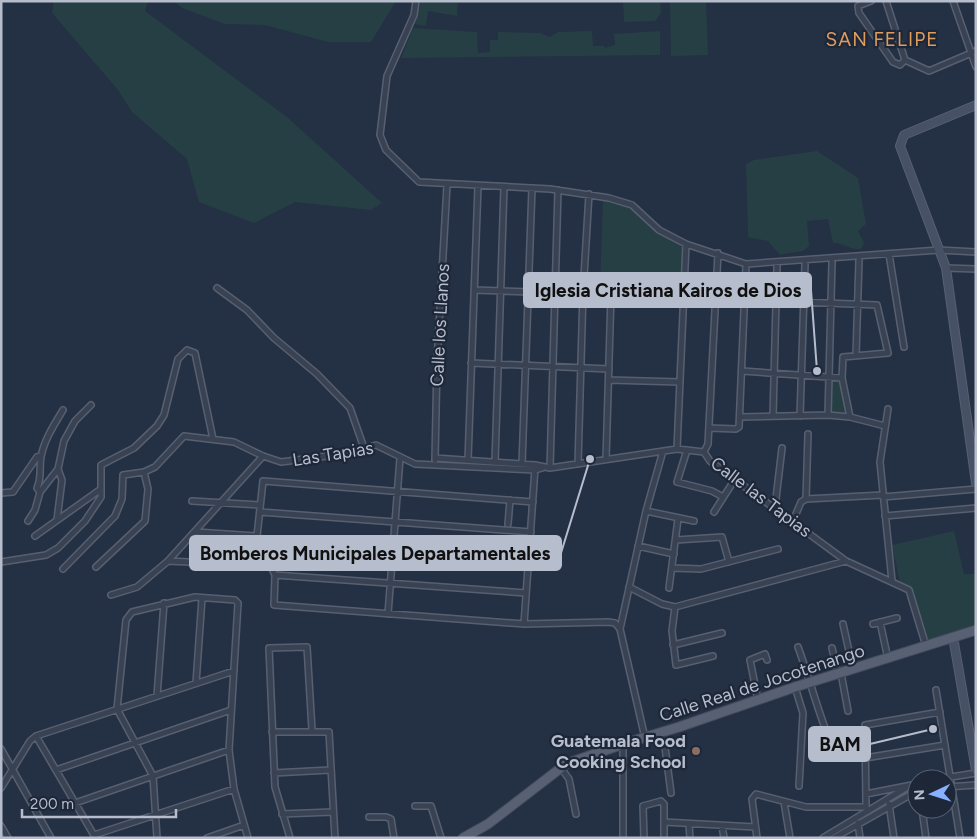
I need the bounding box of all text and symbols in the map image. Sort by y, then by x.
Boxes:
district label: SAN FELIPE [826,28,938,51]
street label: Calle los Llanos [426,263,454,387]
callout: Iglesia Cristiana Kairos de Dios [524,273,811,307]
text: Iglesia Cristiana Kairos de Dios [535,279,802,302]
street label: Las Tapias [291,437,375,471]
street label: Calle las Tapias [706,452,816,542]
callout: Bomberos Municipales Departamentales [190,536,561,570]
text: Bomberos Municipales Departamentales [200,542,551,565]
street label: Calle Real de Jocotenango [657,639,867,727]
callout: BAM [809,727,870,761]
place label: Guatemala Food Cooking School [551,730,686,773]
text: BAM [819,733,861,756]
marker: Guatemala Food Cooking School [690,745,702,757]
north arrow [907,769,957,819]
scale bar [22,786,176,818]
text: N [911,789,928,801]
text: 200 m [30,795,74,813]

